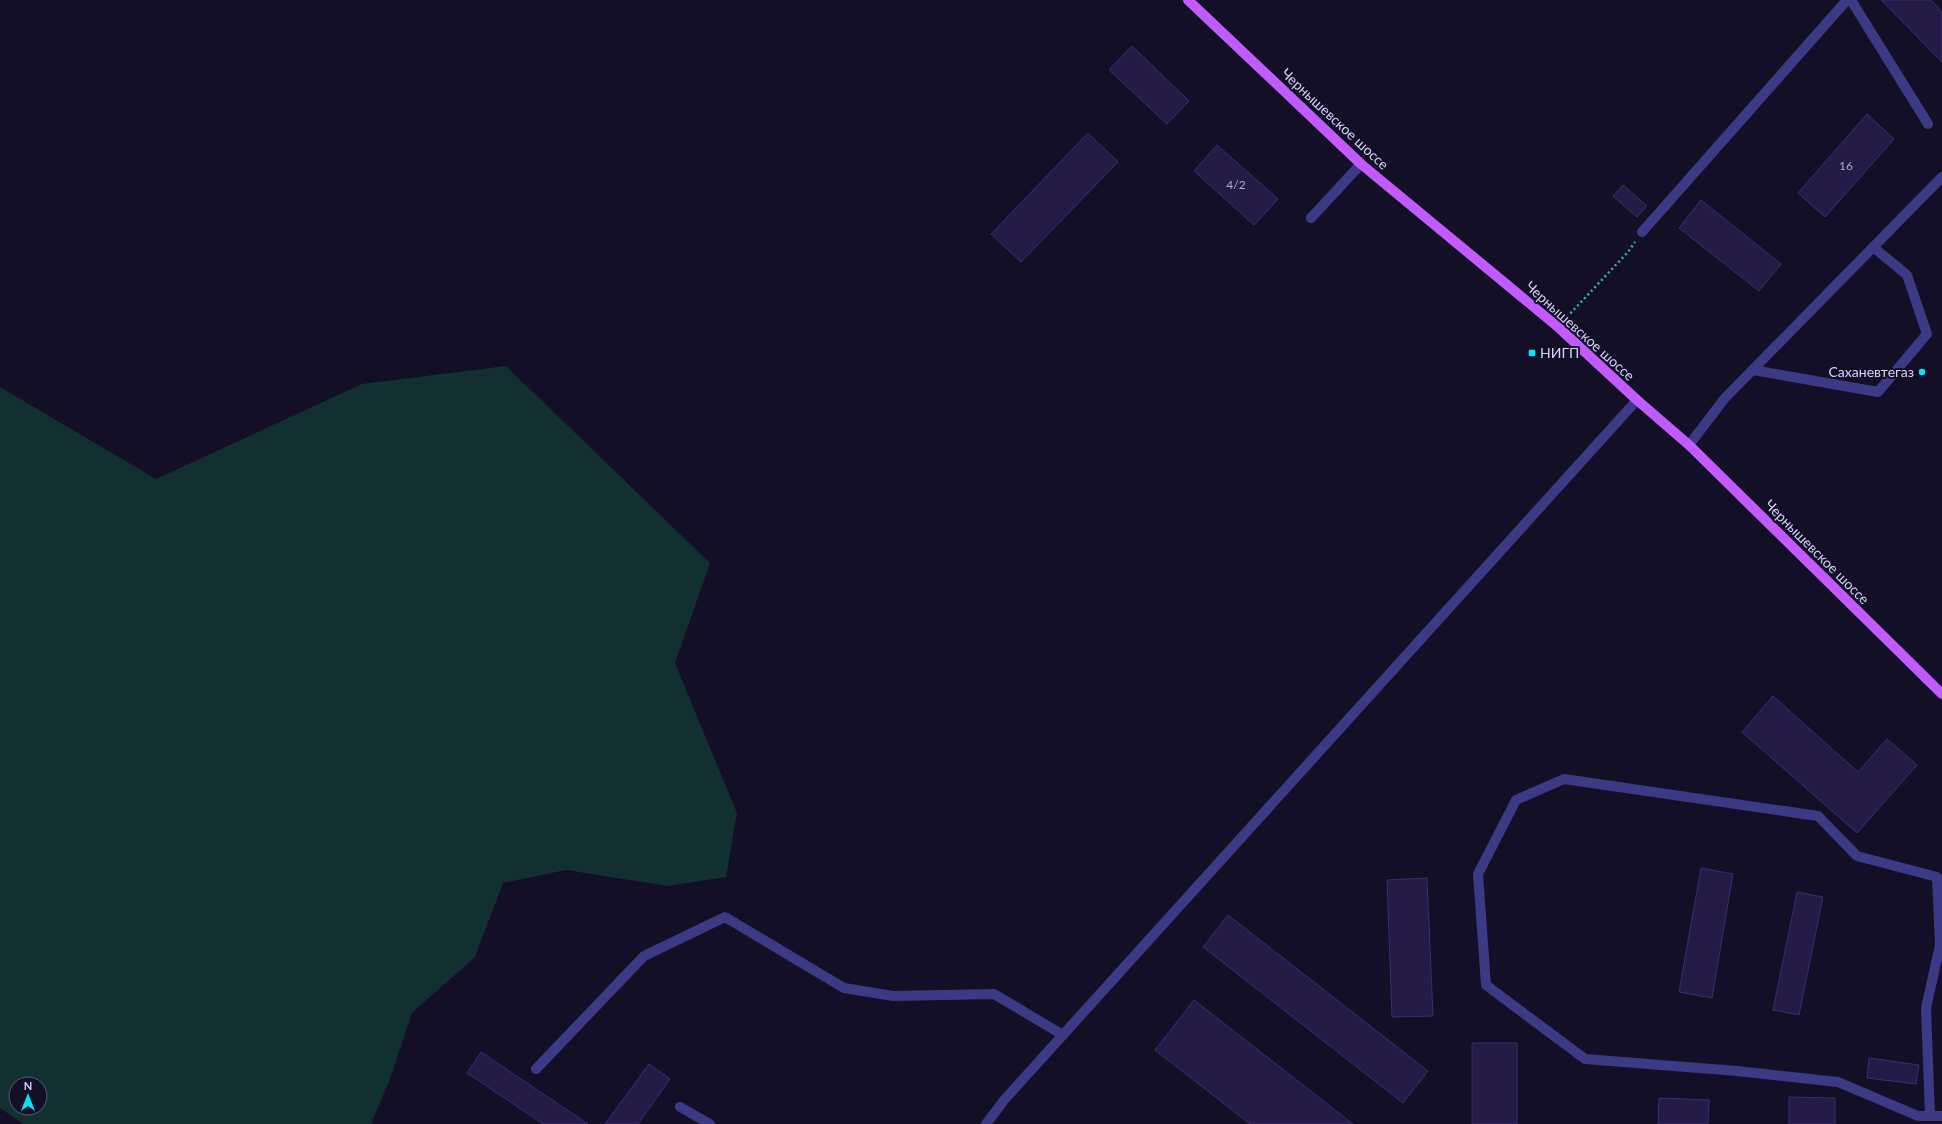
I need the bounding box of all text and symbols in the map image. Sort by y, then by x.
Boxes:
street label: Чернышевское шоссе [1278,64,1393,173]
house number: 16 [1839,158,1853,173]
house number: 4/2 [1226,177,1246,192]
street label: Чернышевское шоссе [1522,277,1638,384]
place label: НИГП [1540,344,1579,361]
marker: НИГП [1527,348,1537,358]
place label: Саханевтегаз [1829,363,1914,380]
marker: Саханевтегаз [1917,367,1927,377]
street label: Чернышевское шоссе [1762,496,1873,607]
north arrow [8,1076,48,1116]
text: N [24,1079,32,1092]

